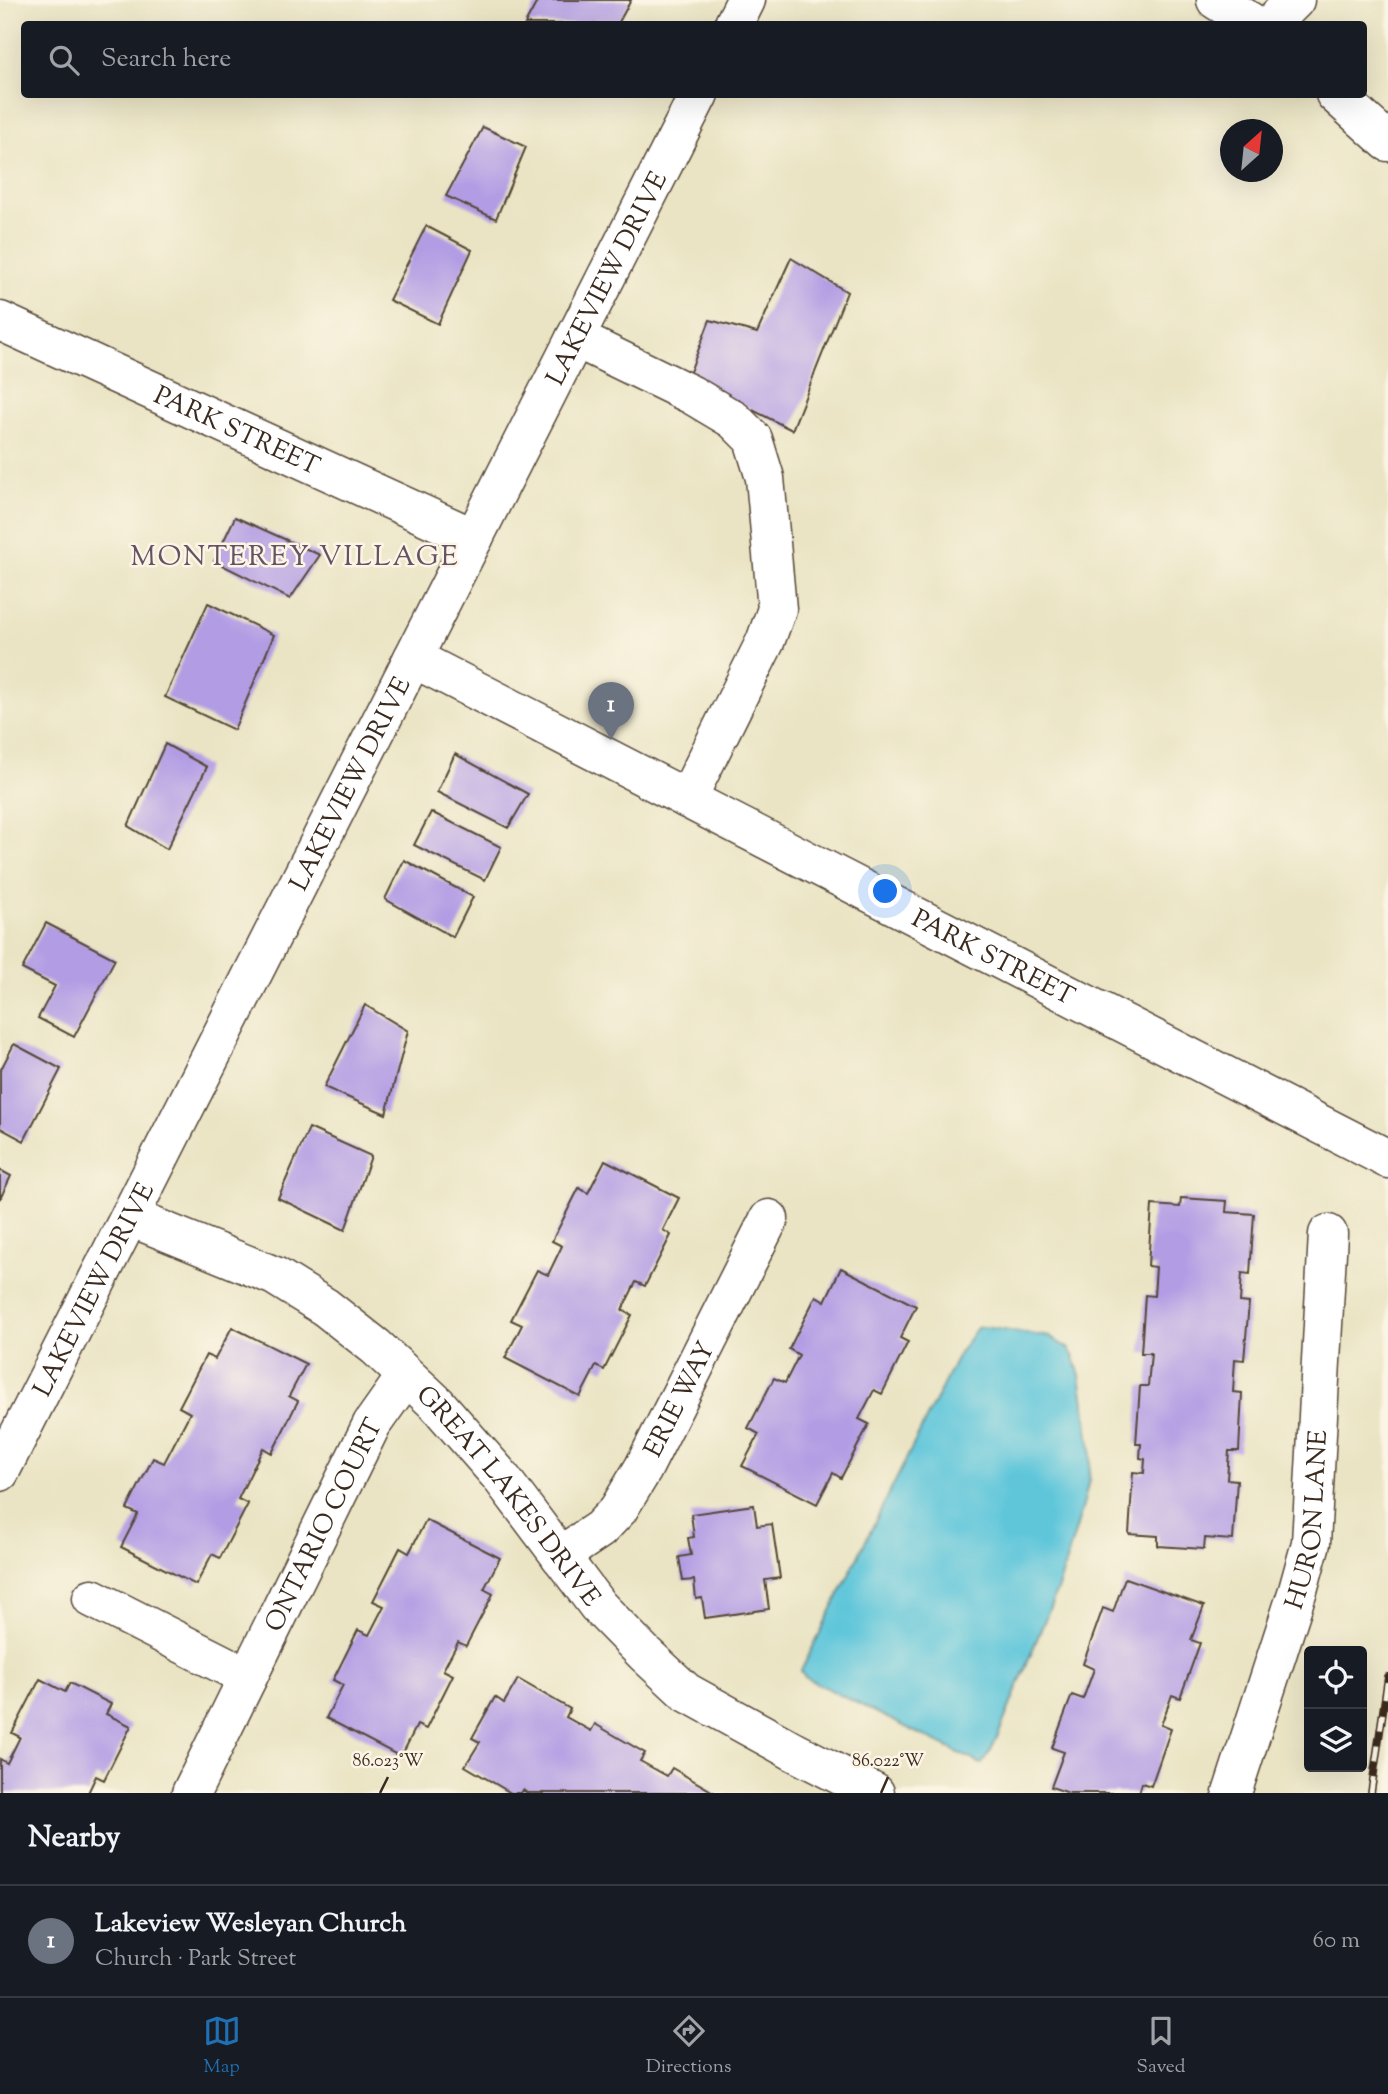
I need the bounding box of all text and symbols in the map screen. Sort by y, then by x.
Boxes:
search box [21,21,1367,98]
icon: search [45,41,83,79]
text: Search here [101,41,231,78]
north arrow [1220,119,1283,182]
street label: LAKEVIEW DRIVE [538,165,678,392]
street label: PARK STREET [147,378,325,486]
district label: MONTEREY VILLAGE [130,538,460,578]
street label: LAKEVIEW DRIVE [282,671,421,898]
pin: 1 [588,682,634,740]
your location [868,874,902,908]
street label: PARK STREET [905,901,1081,1016]
street label: LAKEVIEW DRIVE [25,1177,165,1404]
street label: ERIE WAY [636,1336,725,1464]
street label: GREAT LAKES DRIVE [407,1378,608,1615]
street label: ONTARIO COURT [257,1413,393,1639]
street label: HURON LANE [1277,1429,1338,1615]
map controls [1304,1646,1367,1772]
button: locate [1304,1646,1367,1709]
button: layers [1304,1709,1367,1772]
text: 86.023°W [352,1749,424,1775]
text: 86.022°W [852,1749,924,1775]
text: Nearby [28,1817,120,1860]
text: Lakeview Wesleyan Church [95,1906,406,1943]
text: 1 [47,1925,55,1958]
text: 60 m [1312,1925,1360,1958]
text: Church · Park Street [95,1943,296,1976]
tab: Map [203,2012,241,2081]
tab: Directions [646,2012,731,2081]
tab: Saved [1137,2012,1185,2081]

